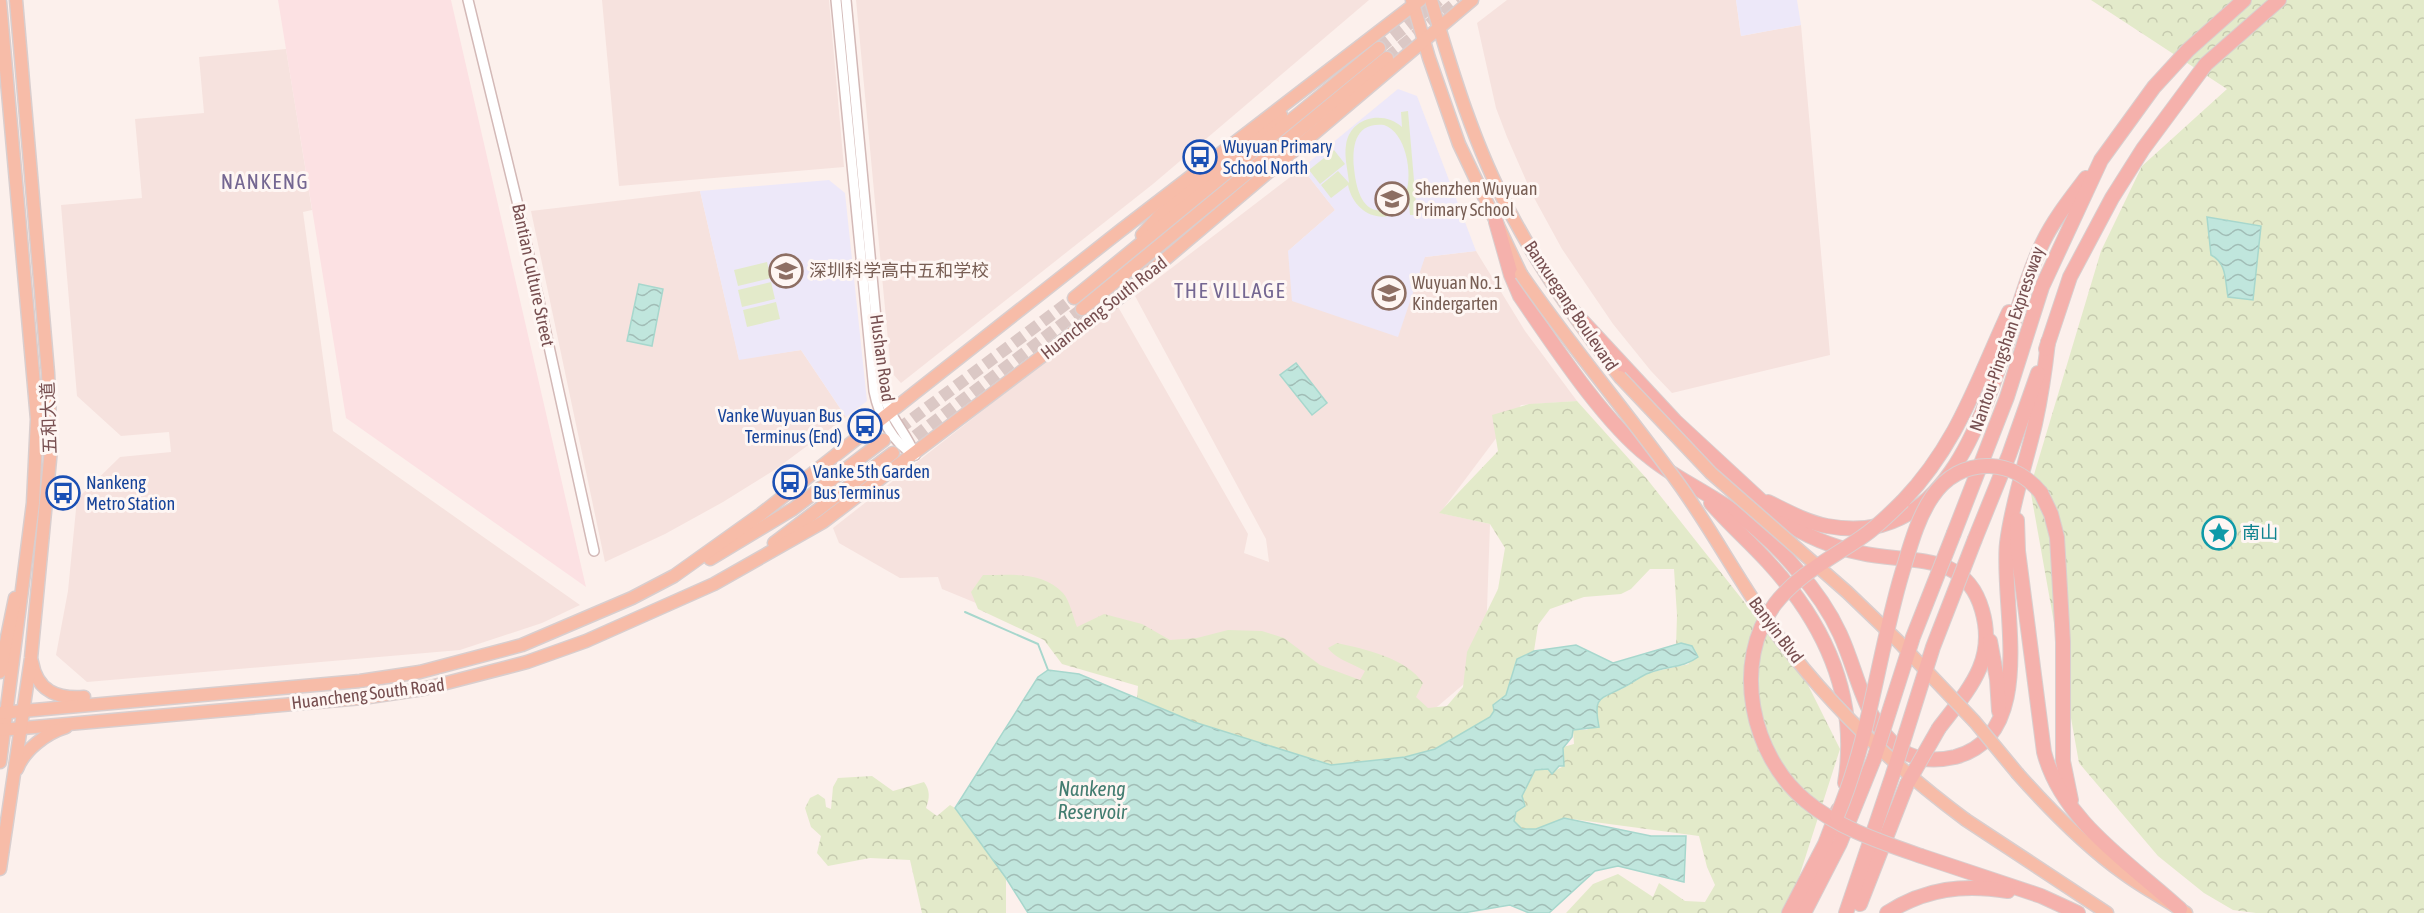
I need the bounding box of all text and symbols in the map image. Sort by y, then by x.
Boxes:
place label: Wuyuan Primary School North [1223,136,1332,178]
bus stop icon: Wuyuan Primary School North [1182,139,1218,175]
district label: NANKENG [221,169,309,193]
place label: Shenzhen Wuyuan Primary School [1415,178,1537,220]
school or university icon: Shenzhen Wuyuan Primary School [1374,181,1410,217]
street label: Bantian Culture Street [508,202,559,348]
street label: Banxuegang Boulevard [1520,237,1623,375]
street label: Nantou-Pingshan Expressway [1965,244,2048,434]
street label: Huancheng South Road [1036,252,1171,363]
school or university icon: 深圳科学高中五和学校 [768,253,804,289]
place label: 深圳科学高中五和学校 [809,260,989,281]
place label: Wuyuan No. 1 Kindergarten [1412,272,1502,314]
school or university icon: Wuyuan No. 1 Kindergarten [1371,275,1407,311]
district label: THE VILLAGE [1174,278,1286,302]
street label: Hushan Road [866,313,899,403]
street label: 五和大道 [37,382,60,454]
place label: Vanke Wuyuan Bus Terminus (End) [718,405,842,447]
bus stop icon: Vanke Wuyuan Bus Terminus (End) [847,408,883,444]
place label: Vanke 5th Garden Bus Terminus [813,461,930,503]
bus stop icon: Vanke 5th Garden Bus Terminus [772,464,808,500]
place label: Nankeng Metro Station [86,472,175,514]
bus stop icon: Nankeng Metro Station [45,475,81,511]
place icon: 南山 [2201,515,2237,551]
place label: 南山 [2242,522,2278,543]
street label: Banyin Blvd [1745,593,1808,667]
street label: Huancheng South Road [290,674,446,713]
water label: Nankeng Reservoir [1057,777,1128,823]

